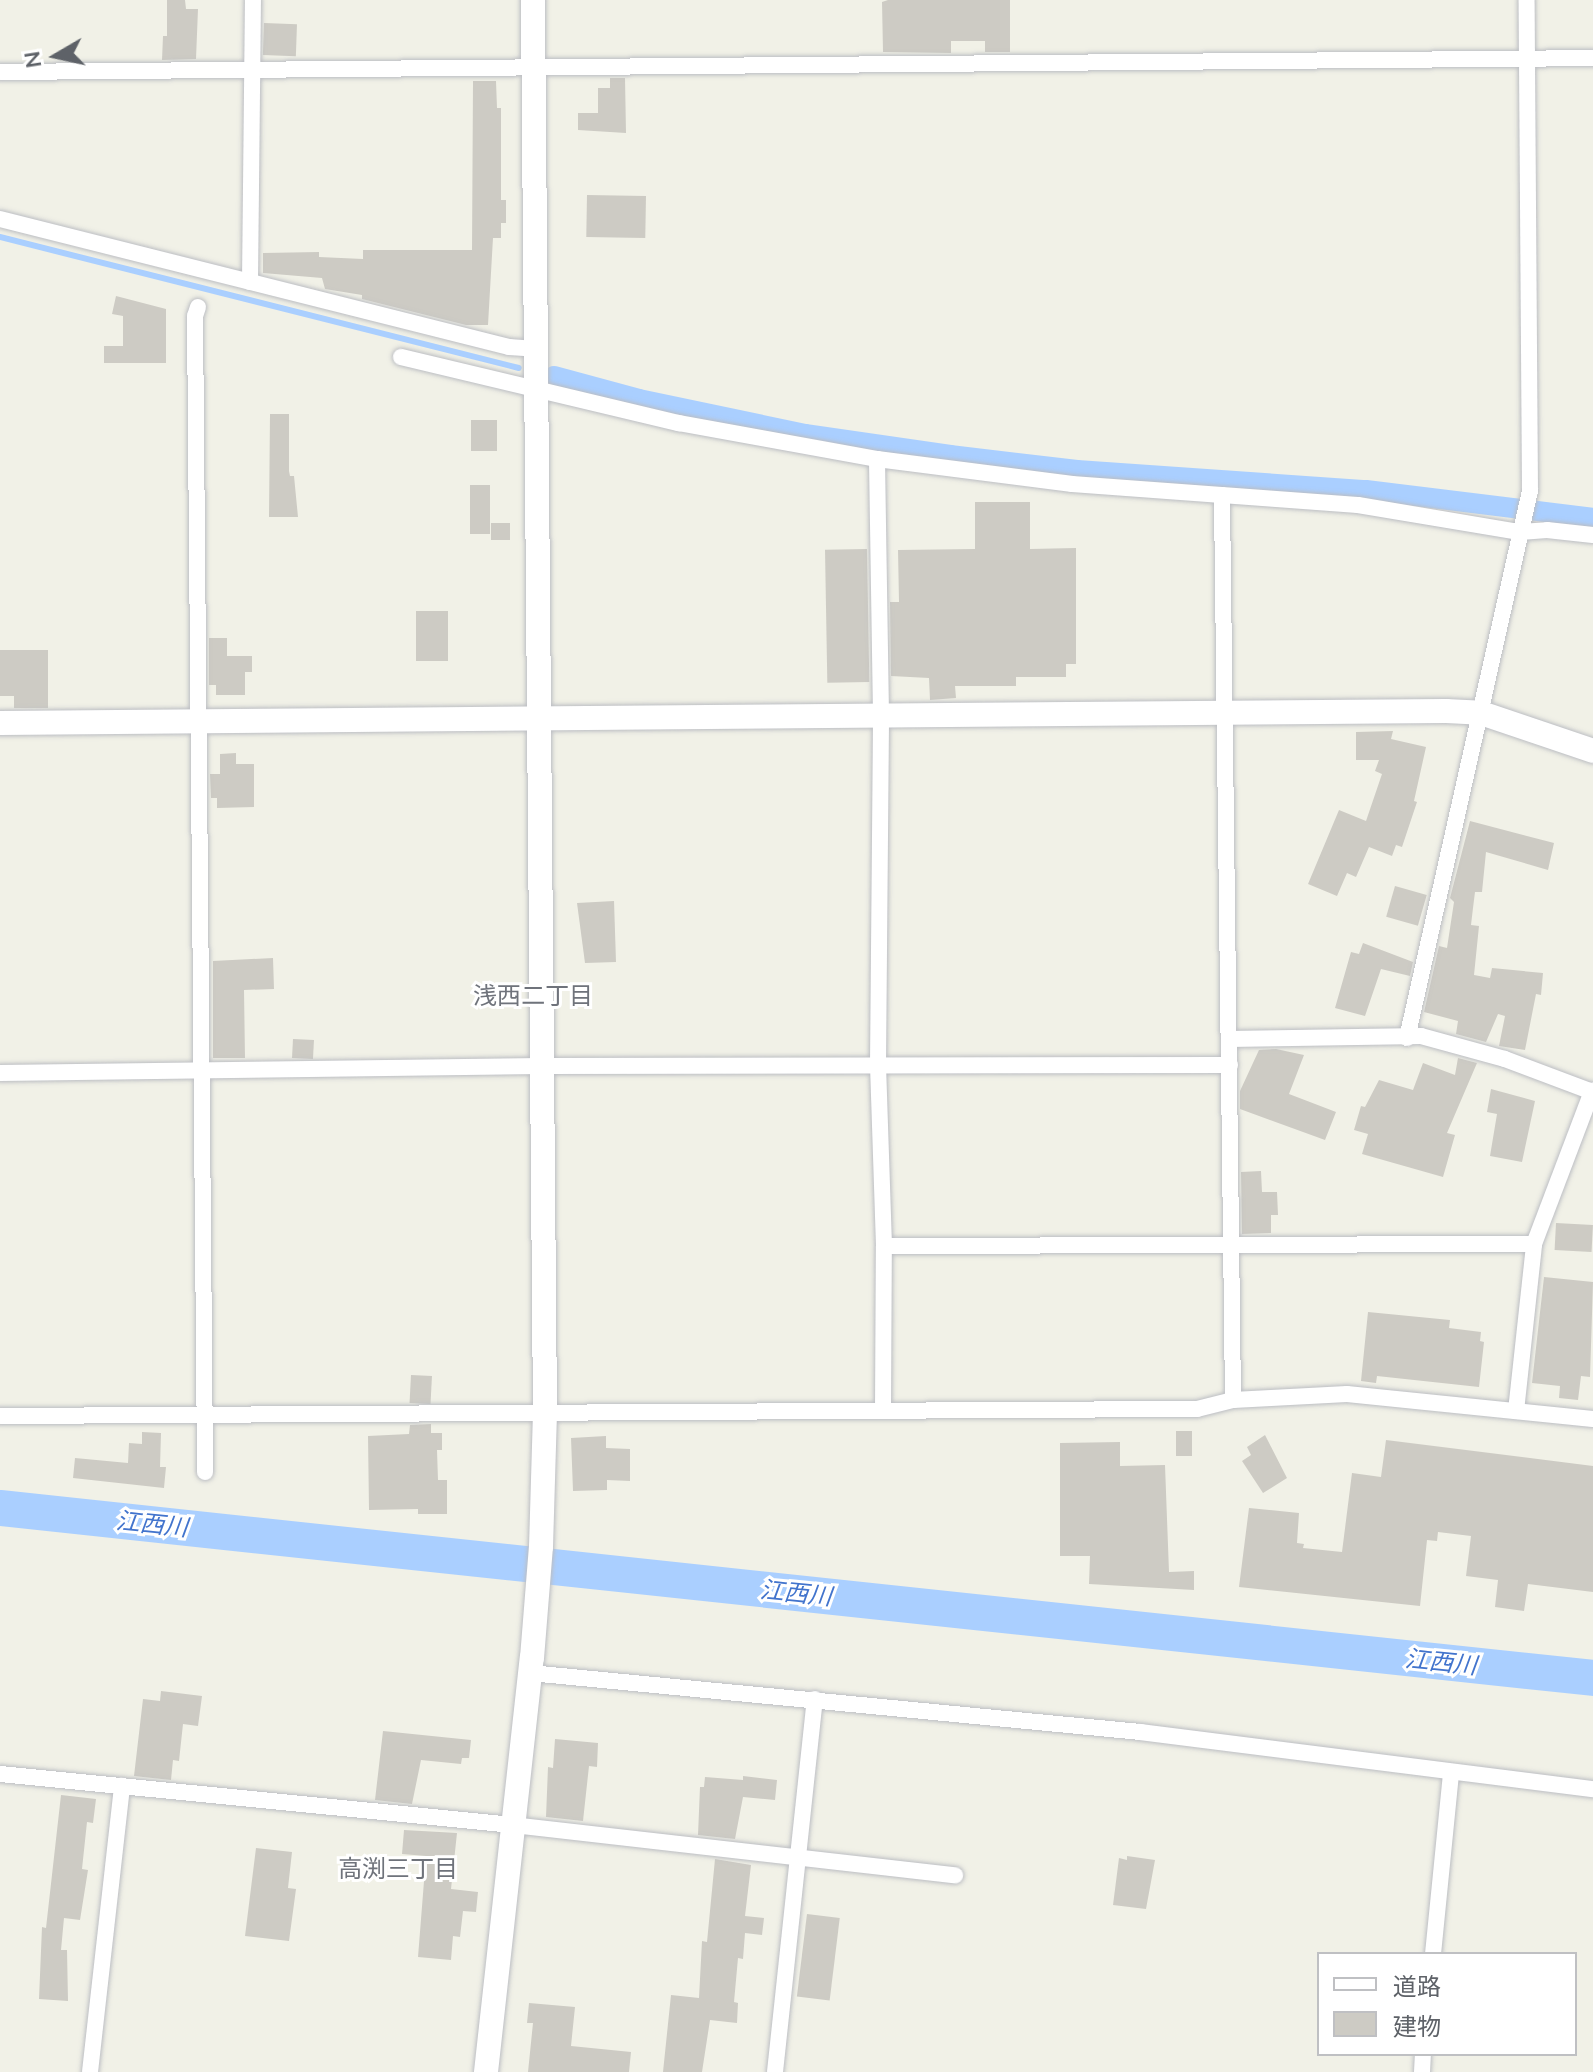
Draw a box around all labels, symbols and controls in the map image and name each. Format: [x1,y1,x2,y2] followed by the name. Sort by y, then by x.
[16,16,96,96] north arrow
[17,49,47,70] text: N
[473,982,593,1010] district label: 浅西二丁目
[115,1506,189,1542] water label: 江西川
[759,1575,833,1611] water label: 江西川
[1404,1644,1478,1680] water label: 江西川
[338,1855,458,1883] district label: 高渕三丁目
[1317,1952,1577,2056] legend
[1393,1971,1441,2001] text: 道路
[1393,2011,1441,2041] text: 建物

